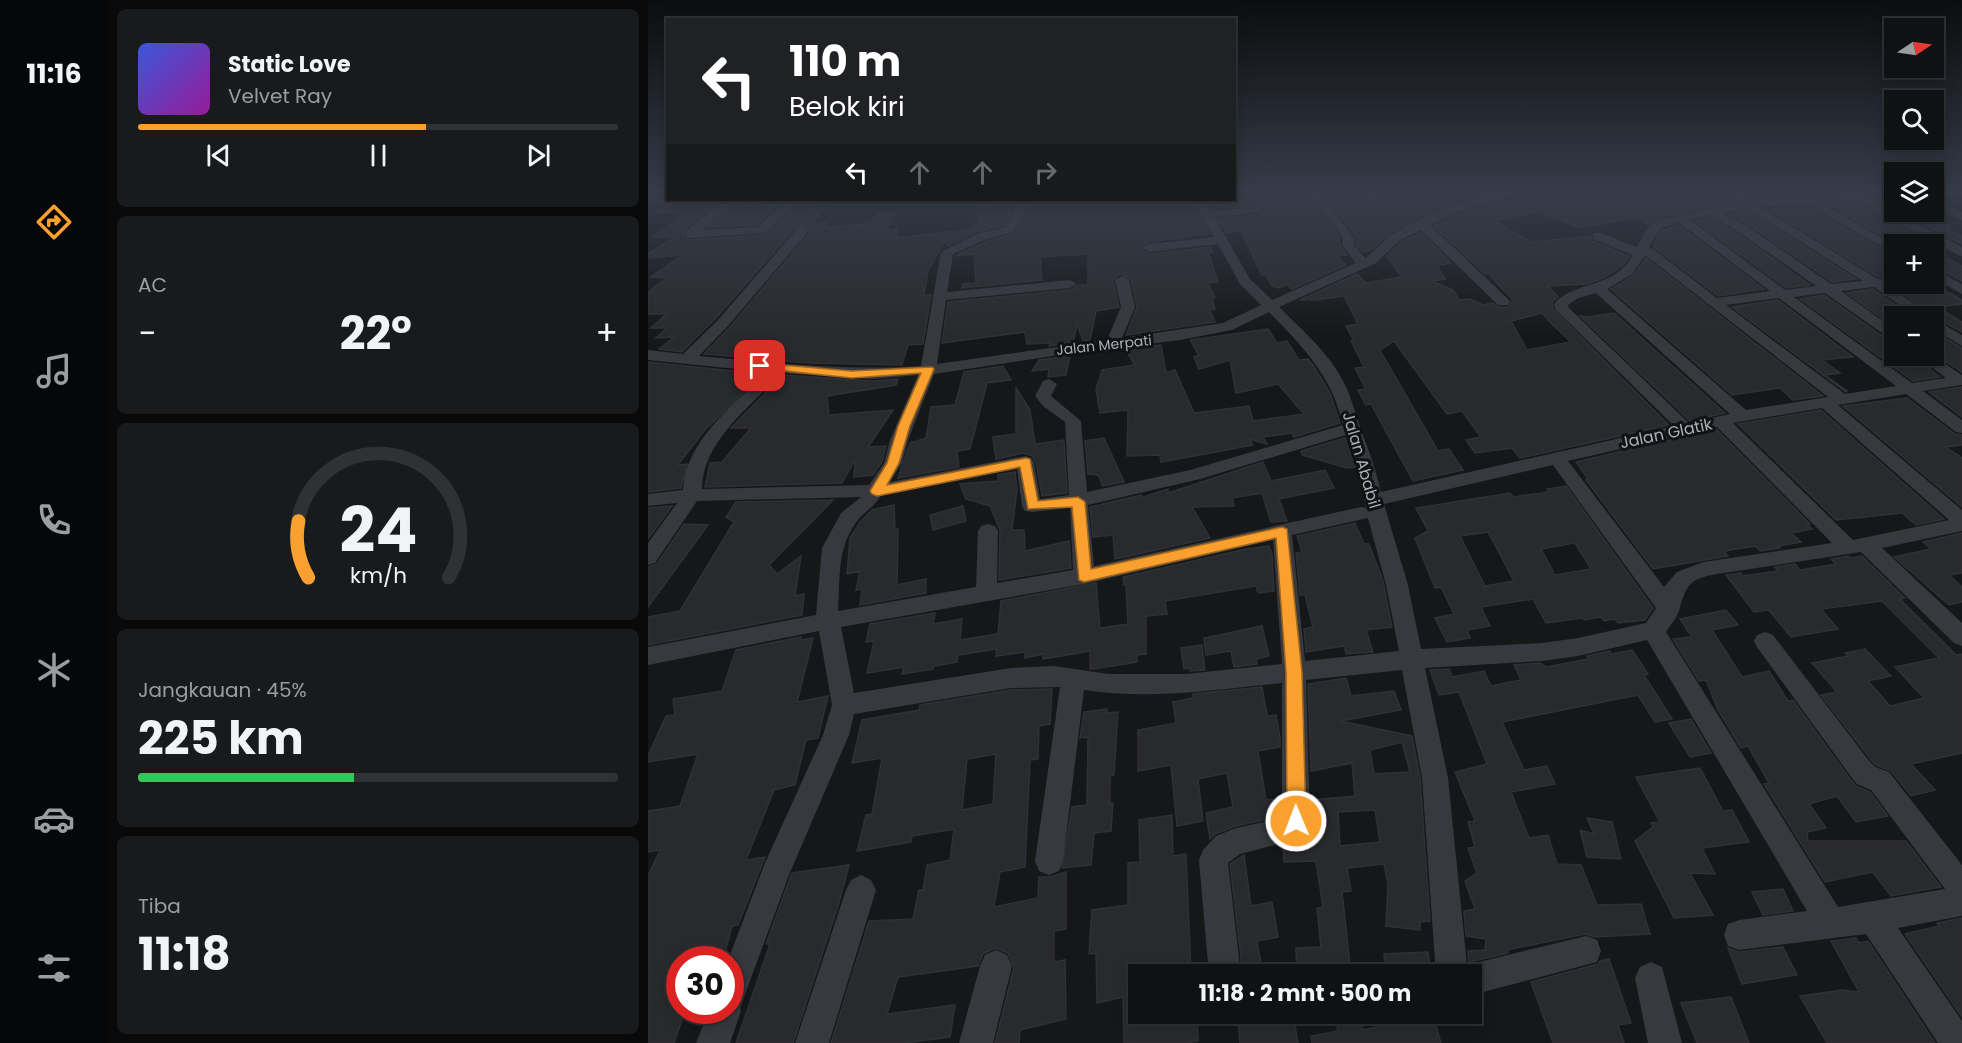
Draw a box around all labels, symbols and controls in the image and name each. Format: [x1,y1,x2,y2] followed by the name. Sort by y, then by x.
[1884,18,1944,78] north arrow
[1884,18,1944,366] map controls
[789,32,901,91] text: 110 m
[690,42,768,120] icon: left
[228,49,351,80] text: Static Love
[26,55,82,92] text: 11:16
[228,82,332,110] text: Velvet Ray
[789,88,905,125] text: Belok kiri
[1884,90,1944,150] button: search
[202,139,235,172] icon: previous
[362,139,395,172] icon: pause
[522,139,555,172] icon: next
[840,156,873,189] icon: left
[903,156,936,189] icon: ahead
[966,156,999,189] icon: ahead
[1029,156,1062,189] icon: right
[1884,162,1944,222] button: layers
[33,201,75,243] icon: directions
[1884,234,1944,294] button: +
[138,271,167,299] text: AC
[340,302,412,365] text: 22°
[1884,306,1944,366] button: −
[138,310,156,357] text: −
[595,310,618,357] text: +
[1055,330,1153,360] street label: Jalan Merpati
[734,340,785,391] pin
[743,349,776,382] icon: arrive
[33,350,75,392] icon: music
[1337,409,1386,511] street label: Jalan Ababil
[1618,412,1715,454] street label: Jalan Glatik
[339,487,417,575] text: 24
[33,499,75,541] icon: phone
[349,561,407,592] text: km/h
[33,649,75,691] icon: climate
[138,676,307,704] text: Jangkauan · 45%
[138,707,304,770] text: 225 km
[1264,789,1328,853] position arrow
[33,798,75,840] icon: car
[138,892,181,920] text: Tiba
[138,923,231,986] text: 11:18
[666,946,744,1024] speed limit sign: 30
[33,947,75,989] icon: filters
[1199,978,1411,1009] text: 11:18 · 2 mnt · 500 m

